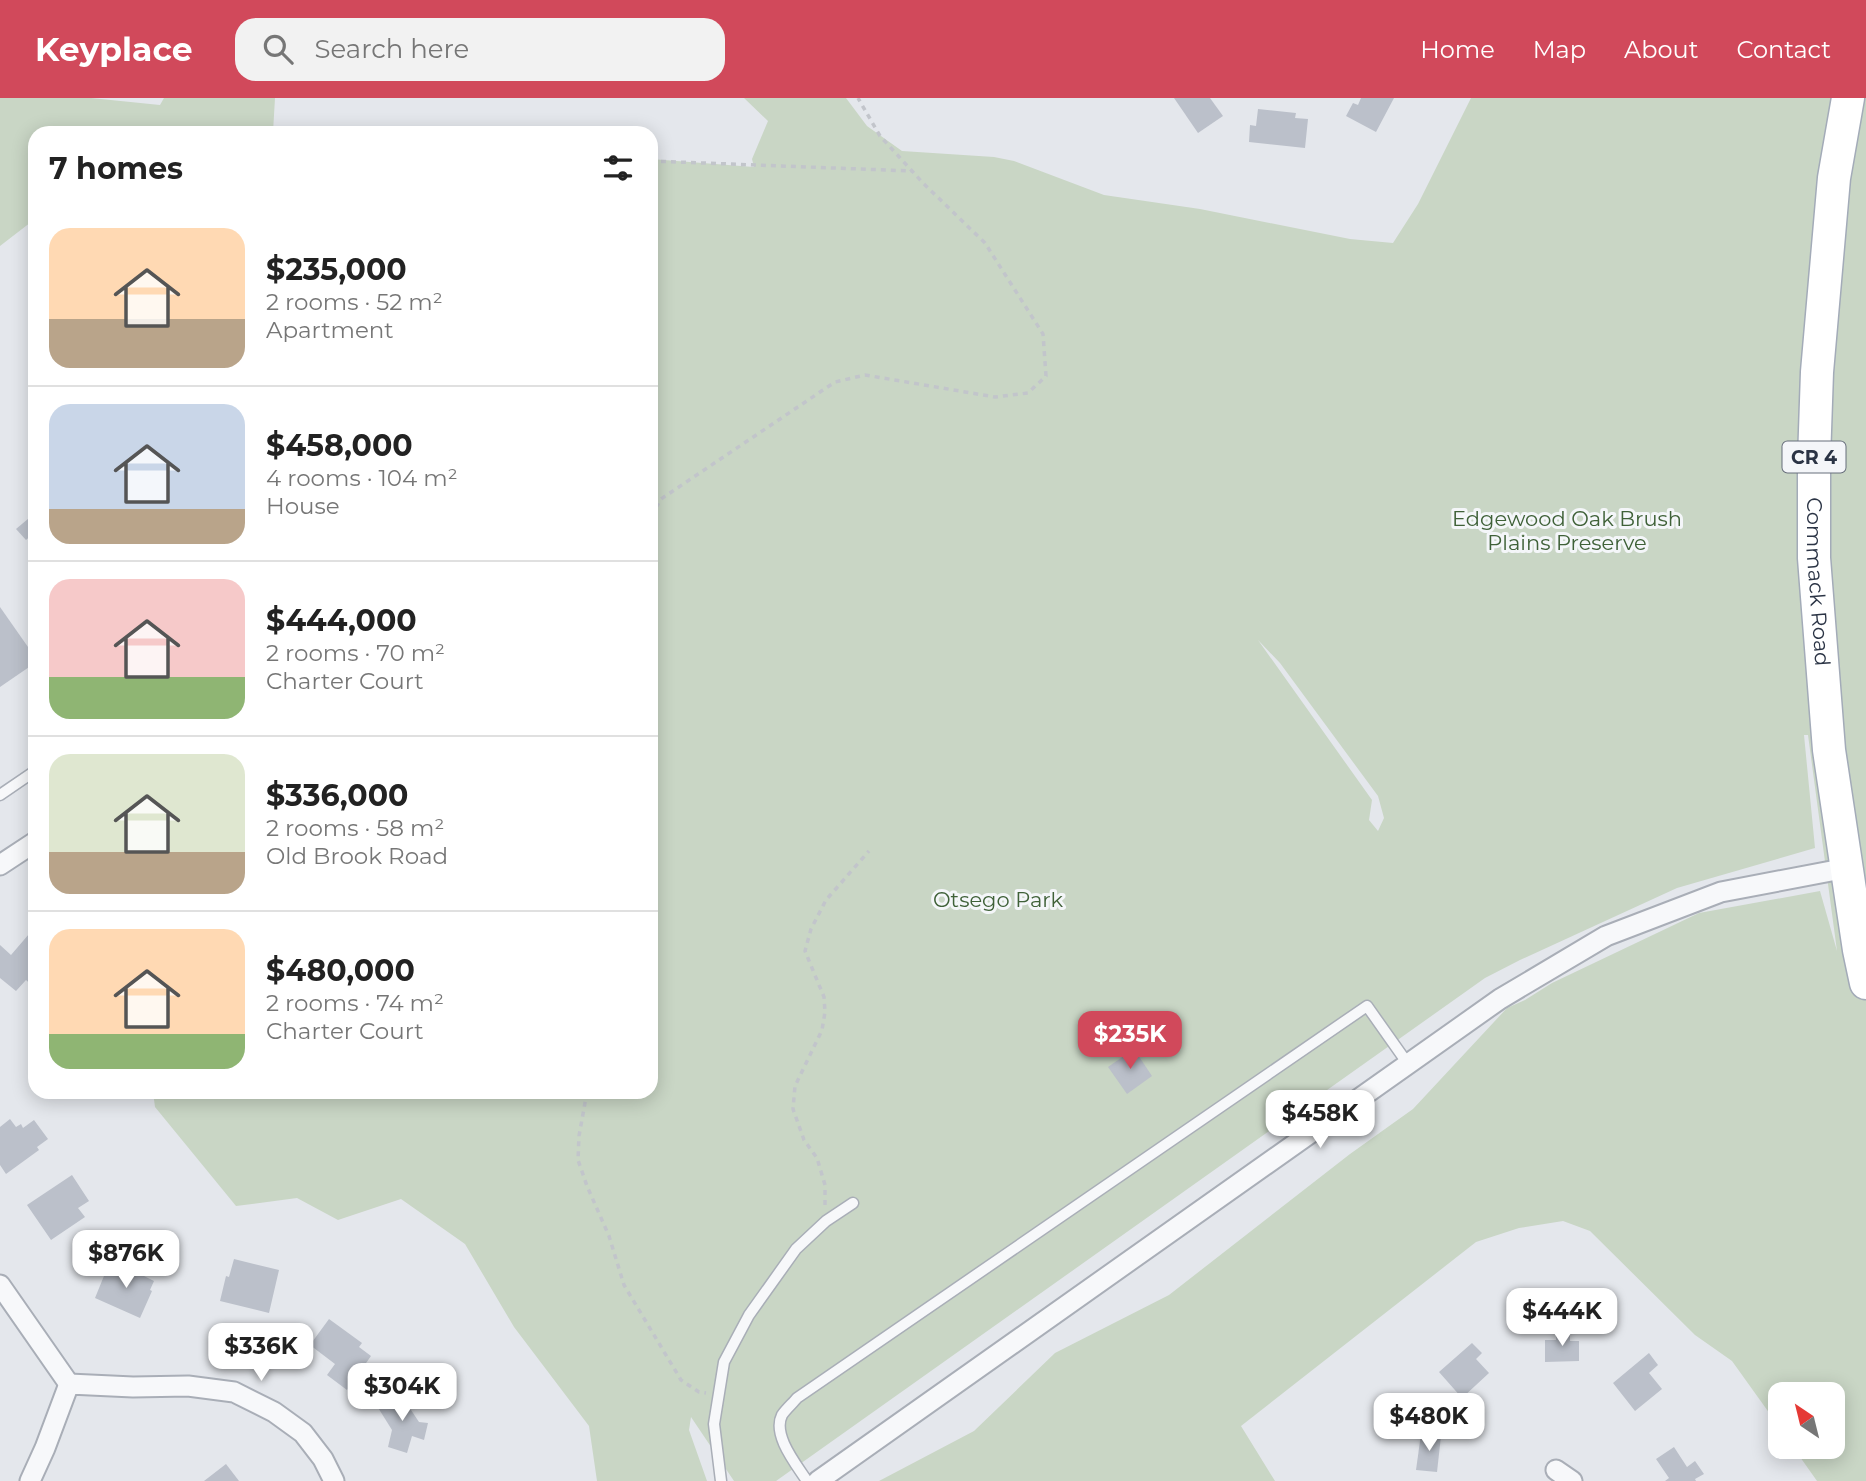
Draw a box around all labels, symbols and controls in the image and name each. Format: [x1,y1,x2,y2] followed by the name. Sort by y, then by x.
[235,18,725,81] search box
[35,29,193,69] text: Keyplace
[259,30,297,68] icon: search
[315,33,469,65] text: Search here
[1420,35,1495,64] text: Home
[1533,35,1586,64] text: Map
[1624,35,1698,64] text: About
[1736,35,1831,64] text: Contact
[599,149,637,187] icon: filters
[49,150,183,187] text: 7 homes
[266,251,407,288] text: $235,000
[105,256,189,340] icon: home
[266,288,443,316] text: 2 rooms · 52 m²
[266,316,394,344] text: Apartment
[266,427,413,464] text: $458,000
[105,432,189,516] icon: home
[1783,442,1846,472] road number: CR 4
[266,464,458,492] text: 4 rooms · 104 m²
[266,492,340,520] text: House
[1801,497,1835,667] street label: Commack Road
[1452,506,1682,555] park label: Edgewood Oak Brush Plains Preserve
[266,602,417,639] text: $444,000
[105,607,189,691] icon: home
[266,639,445,667] text: 2 rooms · 70 m²
[266,667,424,695] text: Charter Court
[266,777,408,814] text: $336,000
[105,782,189,866] icon: home
[266,814,444,842] text: 2 rooms · 58 m²
[266,842,448,870] text: Old Brook Road
[933,887,1064,912] park label: Otsego Park
[266,952,415,989] text: $480,000
[105,957,189,1041] icon: home
[266,989,444,1017] text: 2 rooms · 74 m²
[1081,1012,1179,1071] pin: $235K
[266,1017,424,1045] text: Charter Court
[1094,1020,1166,1048] text: $235K
[1271,1090,1369,1150] pin: $458K
[1282,1099,1358,1127] text: $458K
[77,1230,175,1290] pin: $876K
[88,1239,164,1267] text: $876K
[1513,1288,1611,1348] pin: $444K
[1522,1297,1602,1325] text: $444K
[212,1324,310,1383] pin: $336K
[224,1332,298,1360] text: $336K
[353,1364,451,1423] pin: $304K
[364,1372,440,1400] text: $304K
[1768,1382,1844,1460] north arrow
[1768,1382,1845,1459] map controls
[1380,1394,1478,1453] pin: $480K
[1390,1402,1468,1430] text: $480K

